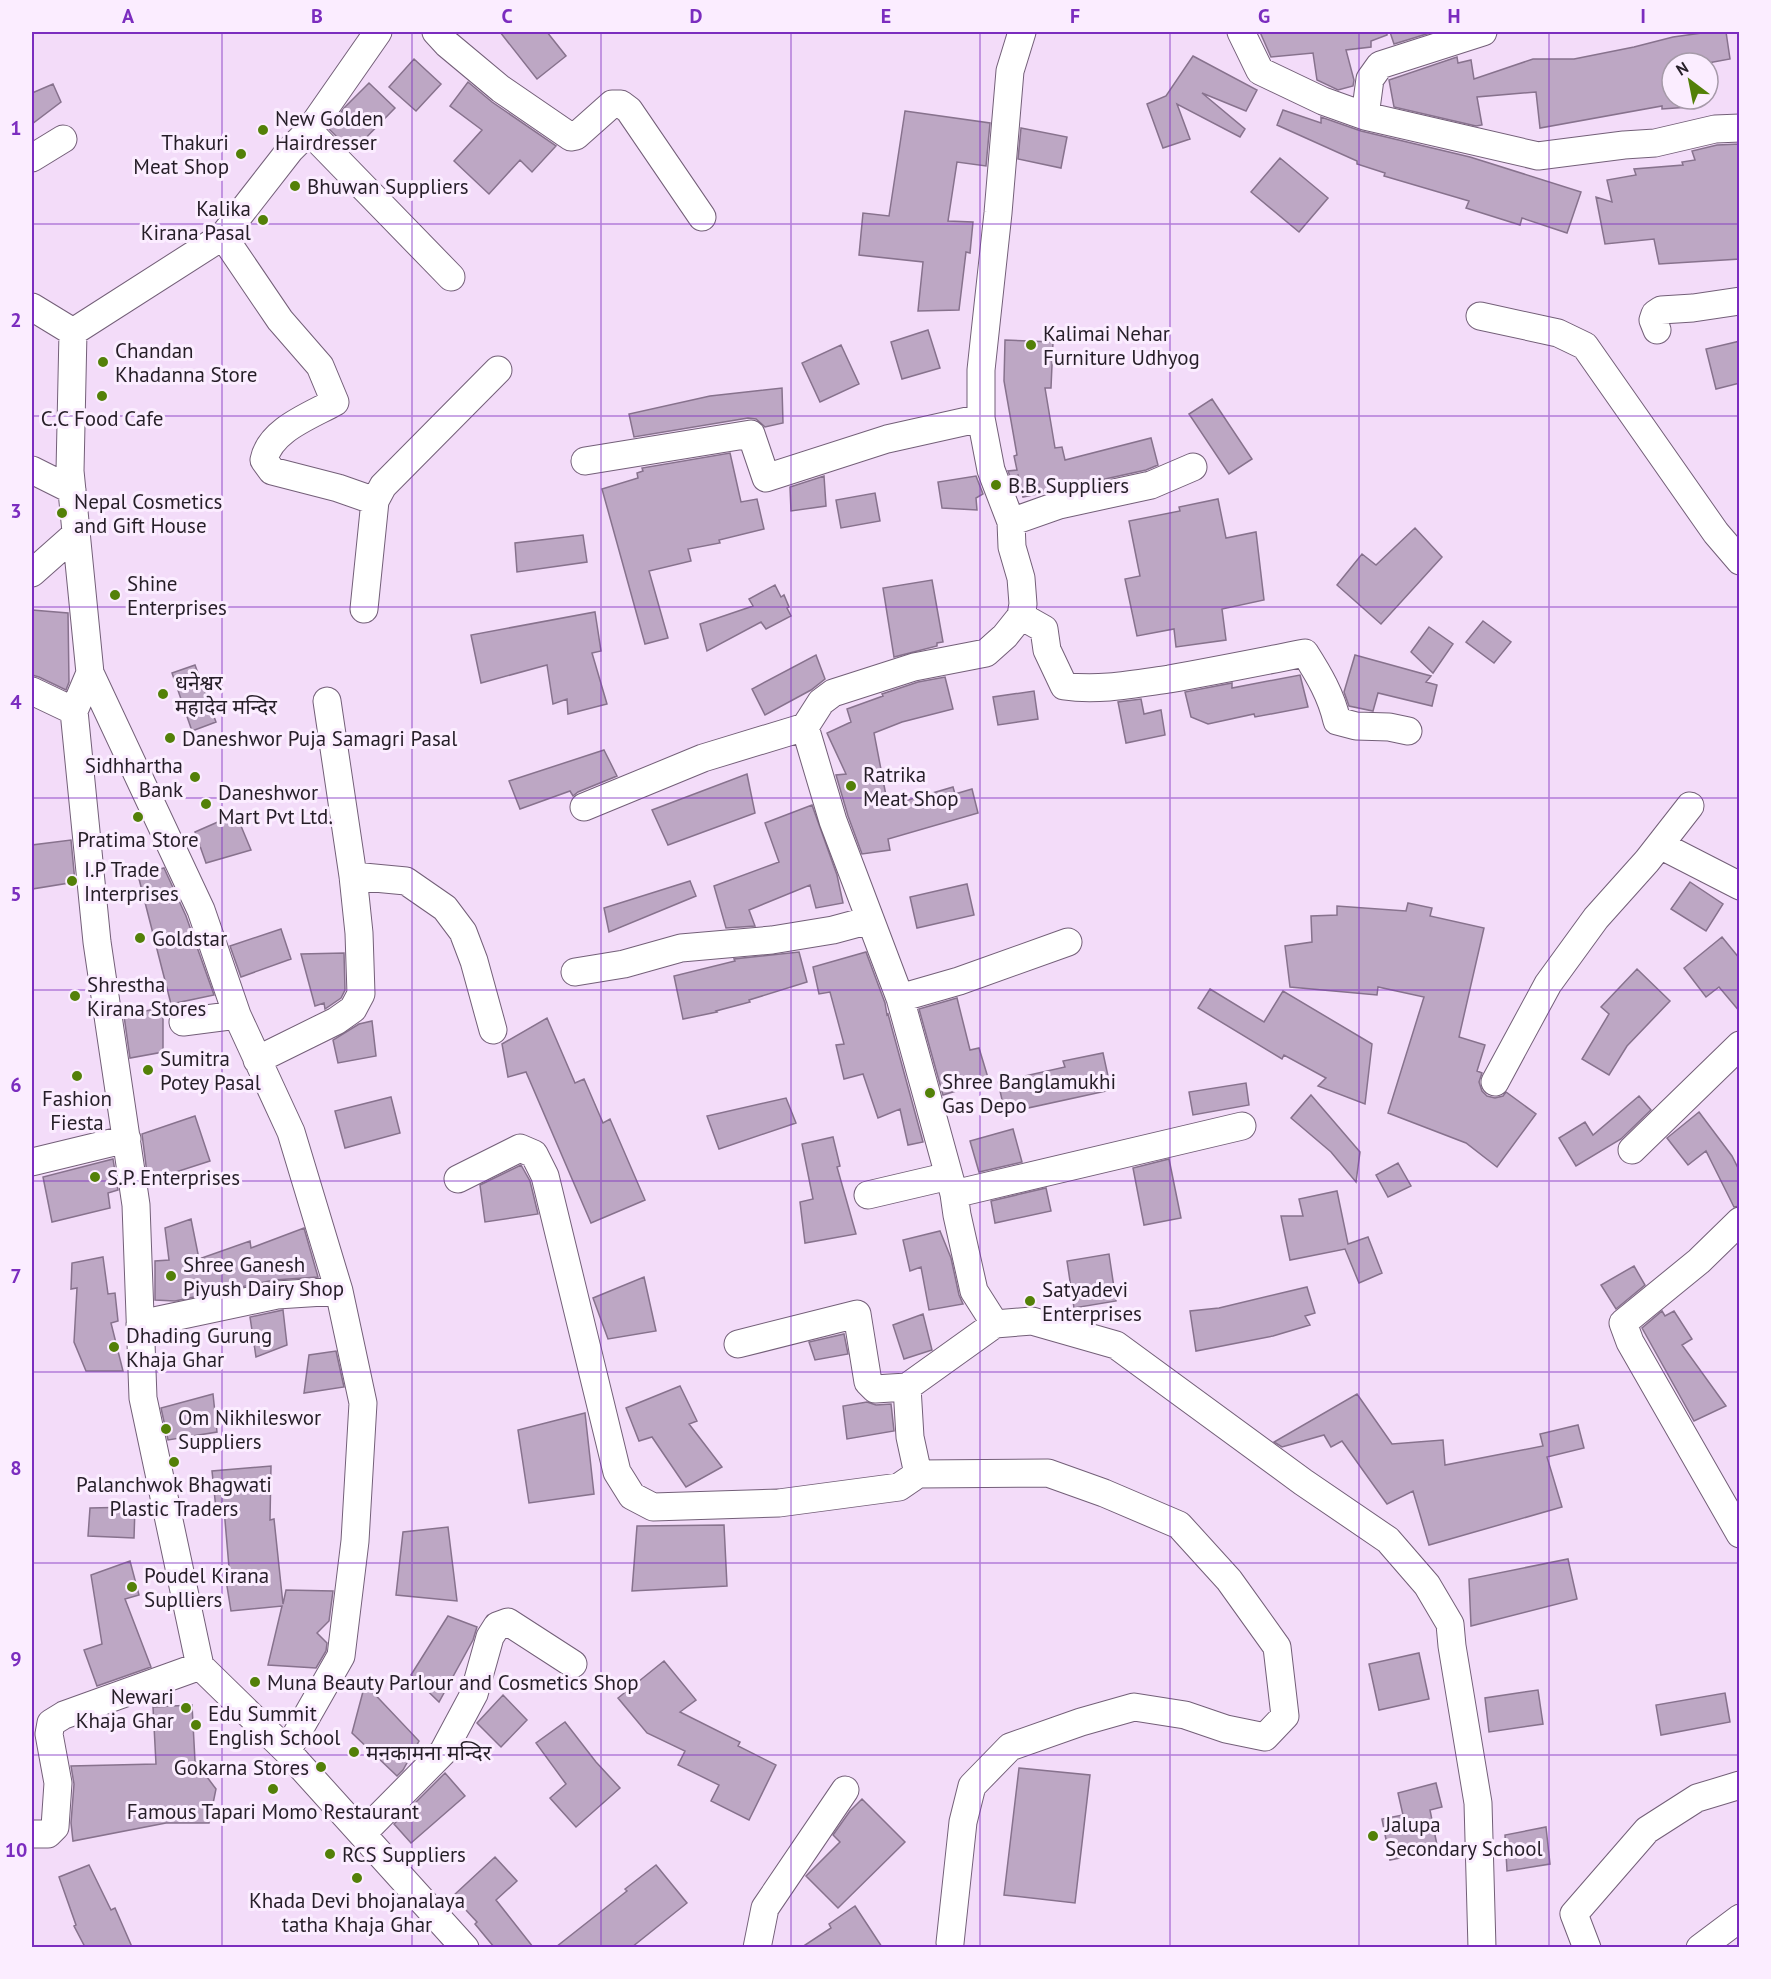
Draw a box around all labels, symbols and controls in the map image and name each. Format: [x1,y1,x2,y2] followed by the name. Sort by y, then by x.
[122,3,135,29] text: A
[311,3,323,29] text: B
[501,3,513,29] text: C
[690,3,703,29] text: D
[881,3,891,29] text: E
[1070,3,1080,29] text: F
[1258,3,1270,29] text: G
[1447,3,1461,29] text: H
[1640,3,1646,29] text: I
[1660,51,1720,111] north arrow
[1672,57,1692,80] text: N
[275,105,384,156] place label: New Golden Hairdresser
[10,115,22,141] text: 1
[256,123,270,137] marker: New Golden Hairdresser
[133,129,229,180] place label: Thakuri Meat Shop
[234,147,248,161] marker: Thakuri Meat Shop
[307,173,469,200] place label: Bhuwan Suppliers
[288,179,302,193] marker: Bhuwan Suppliers
[141,195,251,246] place label: Kalika Kirana Pasal
[256,213,270,227] marker: Kalika Kirana Pasal
[10,307,22,333] text: 2
[1043,320,1200,371] place label: Kalimai Nehar Furniture Udhyog
[115,337,258,388] place label: Chandan Khadanna Store
[1024,338,1038,352] marker: Kalimai Nehar Furniture Udhyog
[96,355,110,369] marker: Chandan Khadanna Store
[95,389,109,403] marker: C.C Food Cafe
[41,405,163,432] place label: C.C Food Cafe
[1008,472,1129,499] place label: B.B. Suppliers
[989,478,1003,492] marker: B.B. Suppliers
[74,488,222,539] place label: Nepal Cosmetics and Gift House
[10,498,22,524] text: 3
[55,506,69,520] marker: Nepal Cosmetics and Gift House
[127,570,227,621] place label: Shine Enterprises
[108,588,122,602] marker: Shine Enterprises
[175,669,277,720] place label: धनेश्वर महादेव मन्दिर
[156,687,170,701] marker: धनेश्वर महादेव मन्दिर
[10,689,22,715] text: 4
[182,725,457,752] place label: Daneshwor Puja Samagri Pasal
[163,731,177,745] marker: Daneshwor Puja Samagri Pasal
[85,752,183,803] place label: Sidhhartha Bank
[863,761,959,812] place label: Ratrika Meat Shop
[188,770,202,784] marker: Sidhhartha Bank
[218,779,333,830] place label: Daneshwor Mart Pvt Ltd.
[844,779,858,793] marker: Ratrika Meat Shop
[199,797,213,811] marker: Daneshwor Mart Pvt Ltd.
[131,810,145,824] marker: Pratima Store
[77,826,199,853] place label: Pratima Store
[84,856,179,907] place label: I.P Trade Interprises
[65,874,79,888] marker: I.P Trade Interprises
[10,881,22,907] text: 5
[152,925,227,952] place label: Goldstar
[133,931,147,945] marker: Goldstar
[87,971,206,1022] place label: Shrestha Kirana Stores
[68,989,82,1003] marker: Shrestha Kirana Stores
[160,1045,261,1096] place label: Sumitra Potey Pasal
[141,1063,155,1077] marker: Sumitra Potey Pasal
[942,1068,1116,1119] place label: Shree Banglamukhi Gas Depo
[70,1069,84,1083] marker: Fashion Fiesta
[10,1072,22,1098] text: 6
[42,1085,112,1136] place label: Fashion Fiesta
[923,1086,937,1100] marker: Shree Banglamukhi Gas Depo
[107,1164,240,1191] place label: S.P. Enterprises
[88,1170,102,1184] marker: S.P. Enterprises
[183,1251,344,1302] place label: Shree Ganesh Piyush Dairy Shop
[10,1263,22,1289] text: 7
[164,1269,178,1283] marker: Shree Ganesh Piyush Dairy Shop
[1042,1276,1142,1327] place label: Satyadevi Enterprises
[1023,1294,1037,1308] marker: Satyadevi Enterprises
[126,1322,272,1373] place label: Dhading Gurung Khaja Ghar
[107,1340,121,1354] marker: Dhading Gurung Khaja Ghar
[178,1404,321,1455] place label: Om Nikhileswor Suppliers
[159,1422,173,1436] marker: Om Nikhileswor Suppliers
[10,1455,22,1481] text: 8
[167,1455,181,1469] marker: Palanchwok Bhagwati Plastic Traders
[76,1471,272,1522] place label: Palanchwok Bhagwati Plastic Traders
[144,1562,269,1613] place label: Poudel Kirana Suplliers
[125,1580,139,1594] marker: Poudel Kirana Suplliers
[10,1646,22,1672] text: 9
[267,1669,639,1696] place label: Muna Beauty Parlour and Cosmetics Shop
[248,1675,262,1689] marker: Muna Beauty Parlour and Cosmetics Shop
[76,1683,174,1734] place label: Newari Khaja Ghar
[208,1700,340,1751] place label: Edu Summit English School
[179,1701,193,1715] marker: Newari Khaja Ghar
[189,1718,203,1732] marker: Edu Summit English School
[366,1739,492,1766] place label: मनकामना मन्दिर
[347,1745,361,1759] marker: मनकामना मन्दिर
[174,1754,309,1781] place label: Gokarna Stores
[314,1760,328,1774] marker: Gokarna Stores
[266,1782,280,1796] marker: Famous Tapari Momo Restaurant
[127,1798,419,1825] place label: Famous Tapari Momo Restaurant
[1384,1811,1543,1862] place label: Jalupa Secondary School
[1366,1829,1380,1843] marker: Jalupa Secondary School
[5,1837,27,1863] text: 10
[342,1841,466,1868] place label: RCS Suppliers
[323,1847,337,1861] marker: RCS Suppliers
[350,1871,364,1885] marker: Khada Devi bhojanalaya tatha Khaja Ghar
[249,1887,465,1938] place label: Khada Devi bhojanalaya tatha Khaja Ghar

